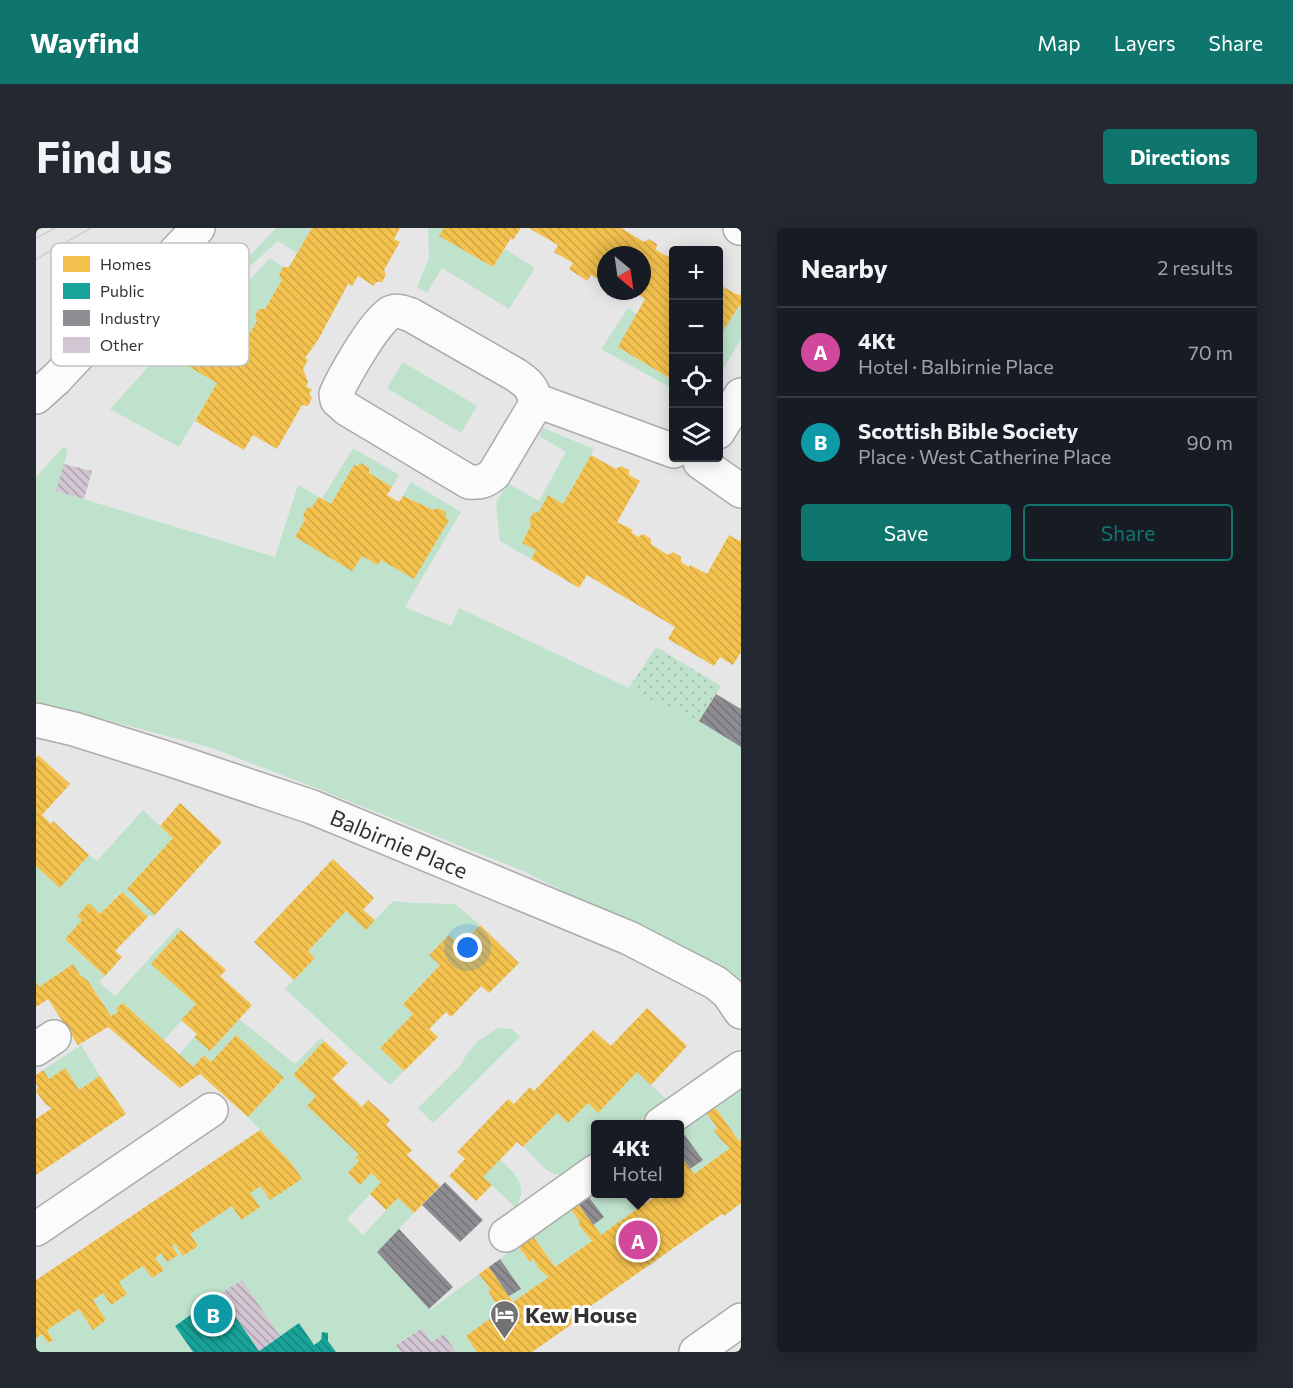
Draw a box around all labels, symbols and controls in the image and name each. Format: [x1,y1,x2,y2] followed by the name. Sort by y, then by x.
[30,25,139,59] text: Wayfind
[1037,30,1081,55] text: Map
[1114,30,1176,55] text: Layers
[1209,30,1263,55] text: Share
[1103,129,1257,184] button: Directions
[36,130,172,182] text: Find us
[51,243,249,366] legend
[597,246,651,300] north arrow
[669,246,723,462] map controls
[669,246,723,300] button: +
[801,252,888,283] text: Nearby
[100,254,151,273] text: Homes
[1157,255,1233,279] text: 2 results
[100,281,145,300] text: Public
[669,300,723,354] button: −
[100,308,160,327] text: Industry
[858,327,895,354] text: 4Kt
[100,335,144,354] text: Other
[813,340,828,364] text: A
[1188,340,1233,364] text: 70 m
[669,354,723,408] button: locate
[858,354,1054,378] text: Hotel · Balbirnie Place
[669,408,723,462] button: layers
[858,417,1078,444] text: Scottish Bible Society
[814,430,827,454] text: B
[1187,430,1233,454] text: 90 m
[858,444,1111,468] text: Place · West Catherine Place
[801,504,1011,561] button: Save
[1023,504,1233,561] button: Share
[327,803,472,883] street label: Balbirnie Place
[453,933,482,962] your location
[591,1120,684,1198] popup
[612,1134,649,1161] text: 4Kt
[612,1161,663,1185] text: Hotel
[618,1218,658,1262] pin: A
[194,1292,232,1336] pin: B
[488,1298,520,1340] hotel icon: Kew House
[525,1301,637,1328] place label: Kew House

